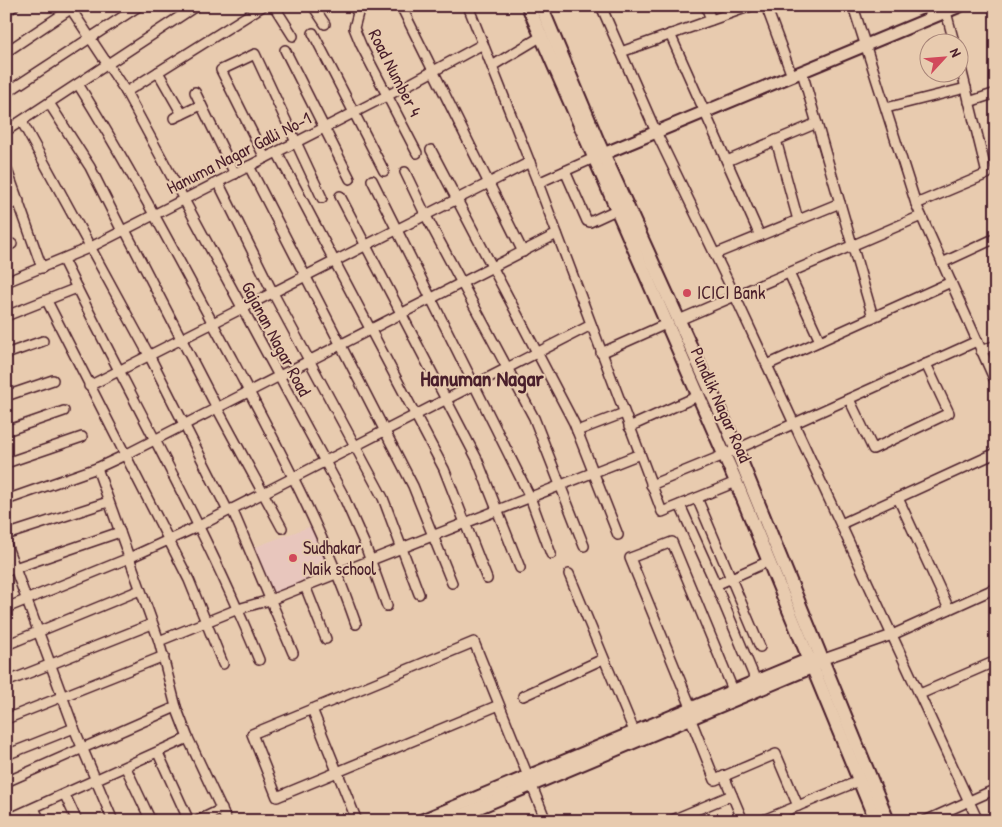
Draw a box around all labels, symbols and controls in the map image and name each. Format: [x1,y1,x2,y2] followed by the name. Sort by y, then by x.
[363,25,428,121] street label: Road Number 4
[920,32,970,82] north arrow
[946,45,967,60] text: N
[162,105,315,200] street label: Hanuma Nagar Galli No-1
[236,277,317,401] street label: Gajanan Nagar Road
[697,280,766,305] place label: ICICI Bank
[681,287,693,299] marker: ICICI Bank
[685,343,758,466] street label: Pundlik Nagar Road
[420,363,544,394] district label: Hanuman Nagar
[303,535,376,581] place label: Sudhakar Naik school
[287,552,299,564] marker: Sudhakar Naik school

